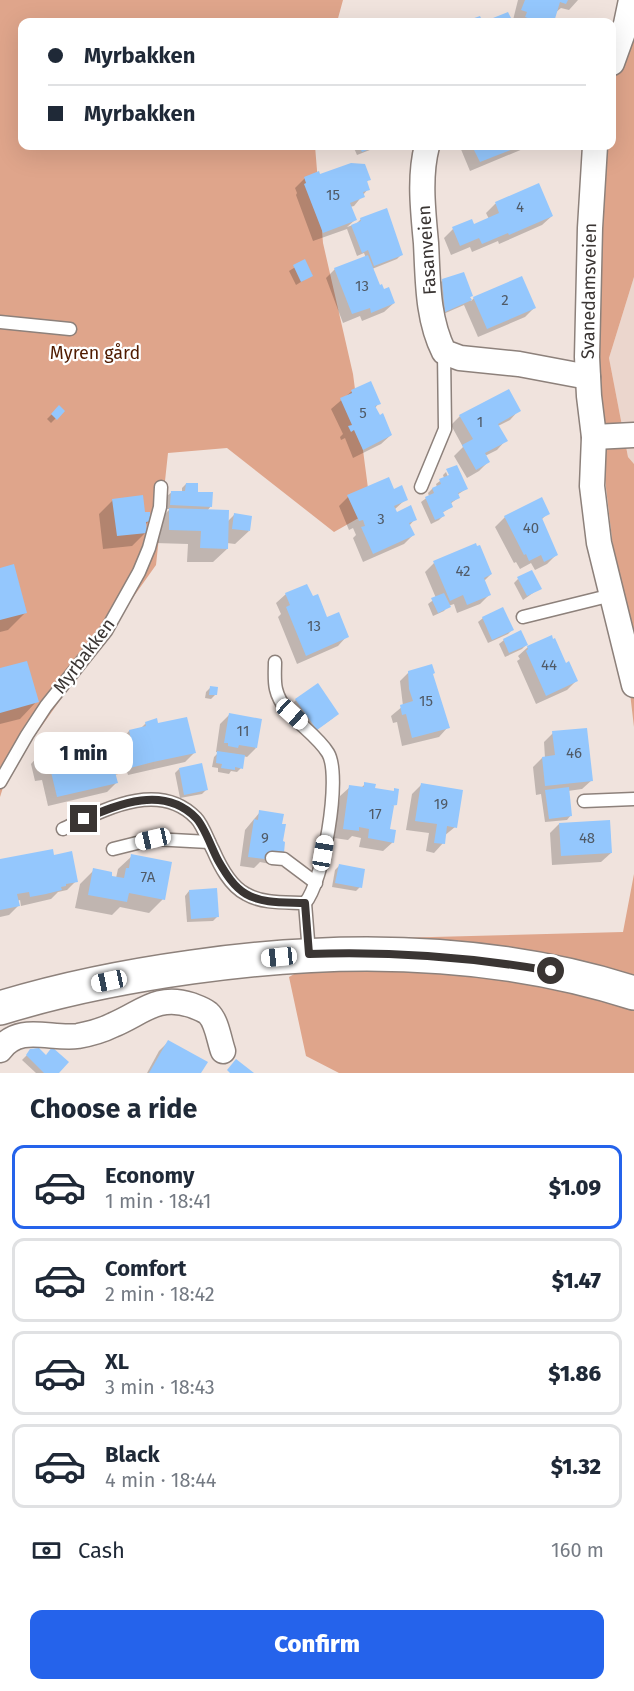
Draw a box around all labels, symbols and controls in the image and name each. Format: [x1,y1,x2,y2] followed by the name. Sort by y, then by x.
[84,42,195,69] text: Myrbakken
[84,100,195,127] text: Myrbakken
[326,186,340,204] house number: 15
[516,198,524,216] house number: 4
[413,204,441,296] street label: Fasanveien
[577,223,601,359] street label: Svanedamsveien
[355,277,369,295] house number: 13
[501,291,509,309] house number: 2
[50,342,140,364] park label: Myren gård
[359,404,367,422] house number: 5
[477,413,483,431] house number: 1
[377,510,385,528] house number: 3
[523,519,539,537] house number: 40
[455,562,471,580] house number: 42
[49,614,119,698] street label: Myrbakken
[307,617,321,635] house number: 13
[541,656,557,674] house number: 44
[419,692,433,710] house number: 15
[273,695,311,733] car
[237,722,249,740] house number: 11
[34,732,134,774] callout: 1 min
[60,741,107,765] text: 1 min
[566,744,582,762] house number: 46
[434,795,448,813] house number: 19
[70,805,97,832] route end
[368,805,382,823] house number: 17
[133,826,173,852] car
[261,829,269,847] house number: 9
[579,829,595,847] house number: 48
[311,834,335,872] car
[141,868,156,886] house number: 7A
[260,946,298,968] car
[537,957,564,984] route start
[90,968,128,994] car
[30,1093,197,1125] text: Choose a ride
[33,1160,87,1214] icon: car
[105,1162,194,1189] text: Economy
[549,1174,601,1201] text: $1.09
[105,1189,211,1213] text: 1 min · 18:41
[33,1253,87,1307] icon: car
[105,1255,186,1282] text: Comfort
[552,1267,601,1294] text: $1.47
[105,1282,215,1306] text: 2 min · 18:42
[33,1346,87,1400] icon: car
[105,1348,129,1375] text: XL
[548,1360,601,1387] text: $1.86
[105,1375,215,1399] text: 3 min · 18:43
[33,1439,87,1493] icon: car
[105,1441,160,1468] text: Black
[551,1453,601,1480] text: $1.32
[105,1468,217,1492] text: 4 min · 18:44
[30,1534,63,1567] icon: cash
[78,1537,125,1564] text: Cash
[551,1538,604,1562] text: 160 m
[30,1610,604,1679] button: Confirm

